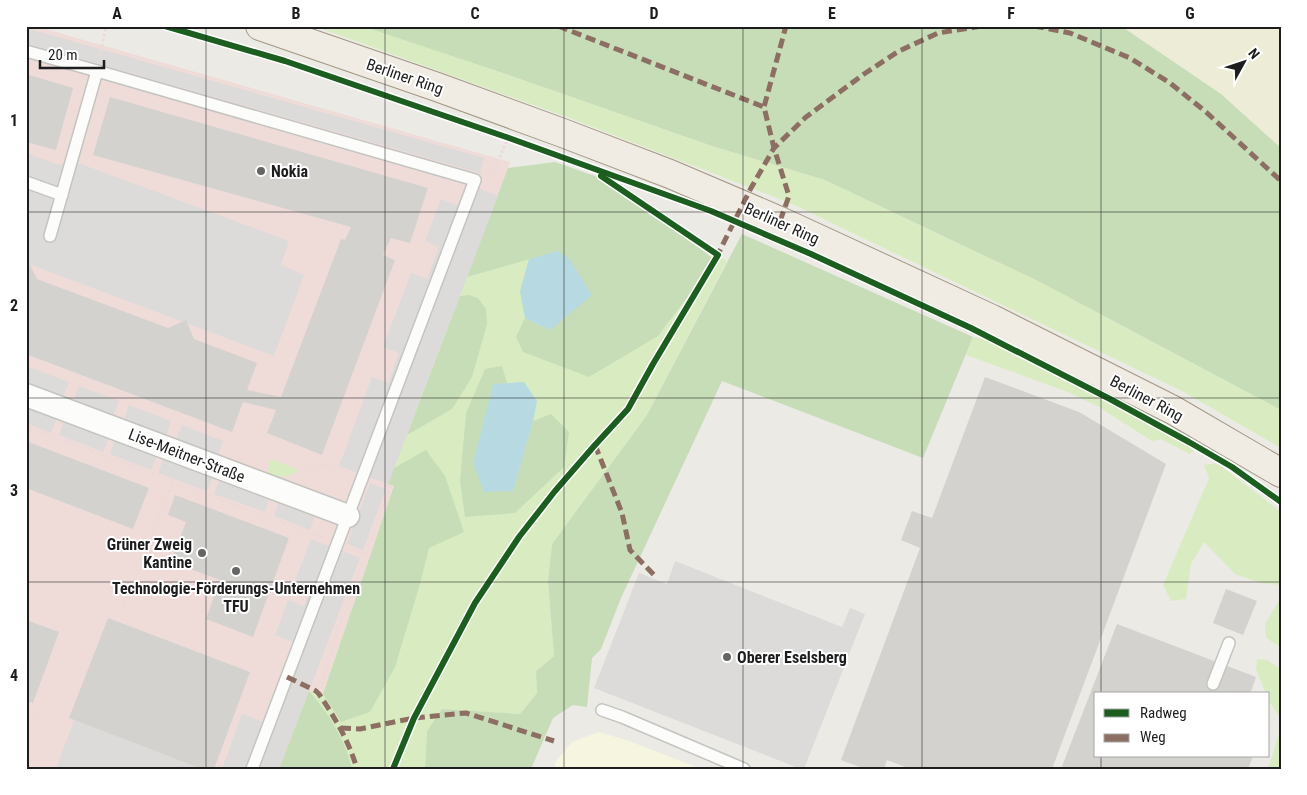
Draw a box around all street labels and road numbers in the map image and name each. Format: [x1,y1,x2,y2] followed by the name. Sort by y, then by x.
[364,54,446,98] street label: Berliner Ring
[741,198,822,248] street label: Berliner Ring
[1107,371,1187,426] street label: Berliner Ring
[126,425,248,486] street label: Lise-Meitner-Straße

